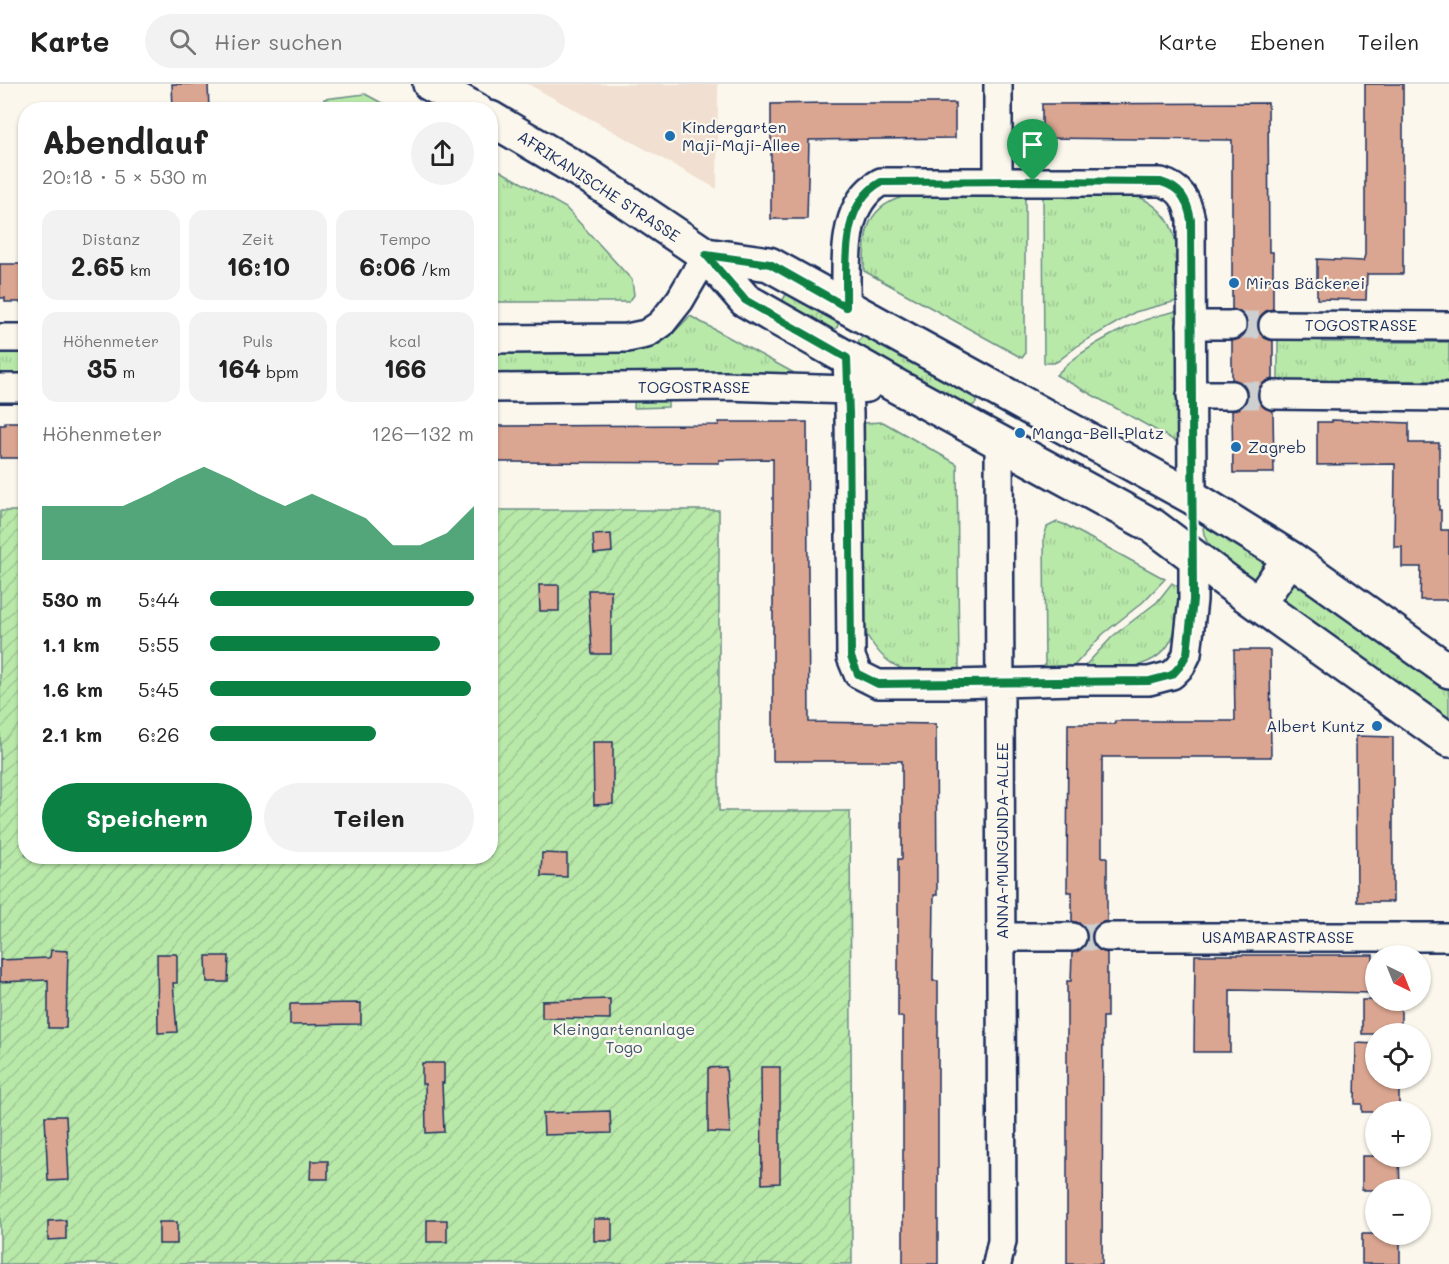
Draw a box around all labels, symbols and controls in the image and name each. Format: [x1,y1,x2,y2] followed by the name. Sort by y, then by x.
[145,14,565,68] search box
[30,23,109,59] text: Karte
[166,25,199,58] icon: search
[214,27,342,56] text: Hier suchen
[1159,28,1217,55] text: Karte
[1250,28,1325,55] text: Ebenen
[1358,28,1419,55] text: Teilen
[682,116,800,155] place label: Kindergarten Maji-Maji-Allee
[42,119,208,162] text: Abendlauf
[1007,119,1058,181] pin
[411,122,474,185] button: share
[514,125,684,246] street label: AFRIKANISCHE STRASSE
[1016,128,1049,161] icon: arrive
[663,129,677,143] marker: Kindergarten Maji-Maji-Allee
[42,163,208,189] text: 20:18 · 5 × 530 m
[82,228,140,249] text: Distanz
[242,228,274,249] text: Zeit
[380,228,430,249] text: Tempo
[71,249,125,283] text: 2.65
[226,249,290,283] text: 16:10
[359,249,416,283] text: 6:06
[125,259,151,280] text: km
[416,259,451,280] text: /km
[1246,272,1365,293] place label: Miras Bäckerei
[1227,276,1241,290] marker: Miras Bäckerei
[1305,314,1417,335] street label: TOGOSTRASSE
[63,330,159,351] text: Höhenmeter
[243,330,273,351] text: Puls
[389,330,421,351] text: kcal
[87,351,117,385] text: 35
[217,351,261,385] text: 164
[384,351,426,385] text: 166
[117,361,135,382] text: m
[261,361,299,382] text: bpm
[638,376,750,397] street label: TOGOSTRASSE
[42,420,162,446] text: Höhenmeter
[371,420,474,446] text: 126–132 m
[1032,422,1164,443] place label: Manga-Bell-Platz
[1013,426,1027,440] marker: Manga-Bell-Platz
[1248,436,1306,457] place label: Zagreb
[1229,440,1243,454] marker: Zagreb
[42,586,102,612] text: 530 m
[138,586,179,612] text: 5:44
[42,631,100,657] text: 1.1 km
[138,631,179,657] text: 5:55
[42,676,103,702] text: 1.6 km
[138,676,179,702] text: 5:45
[1266,715,1365,736] place label: Albert Kuntz
[1370,719,1384,733] marker: Albert Kuntz
[42,721,102,747] text: 2.1 km
[138,721,180,747] text: 6:26
[991,742,1012,940] street label: ANNA-MUNGUNDA-ALLEE
[42,783,252,852] button: Speichern
[264,783,474,852] button: Teilen
[1202,926,1354,947] street label: USAMBARASTRASSE
[1365,945,1431,1011] north arrow
[1365,945,1431,1245] map controls
[553,1018,695,1057] park label: Kleingartenanlage Togo
[1365,1023,1431,1089] button: locate
[1365,1101,1431,1167] button: +
[1365,1179,1431,1245] button: −

